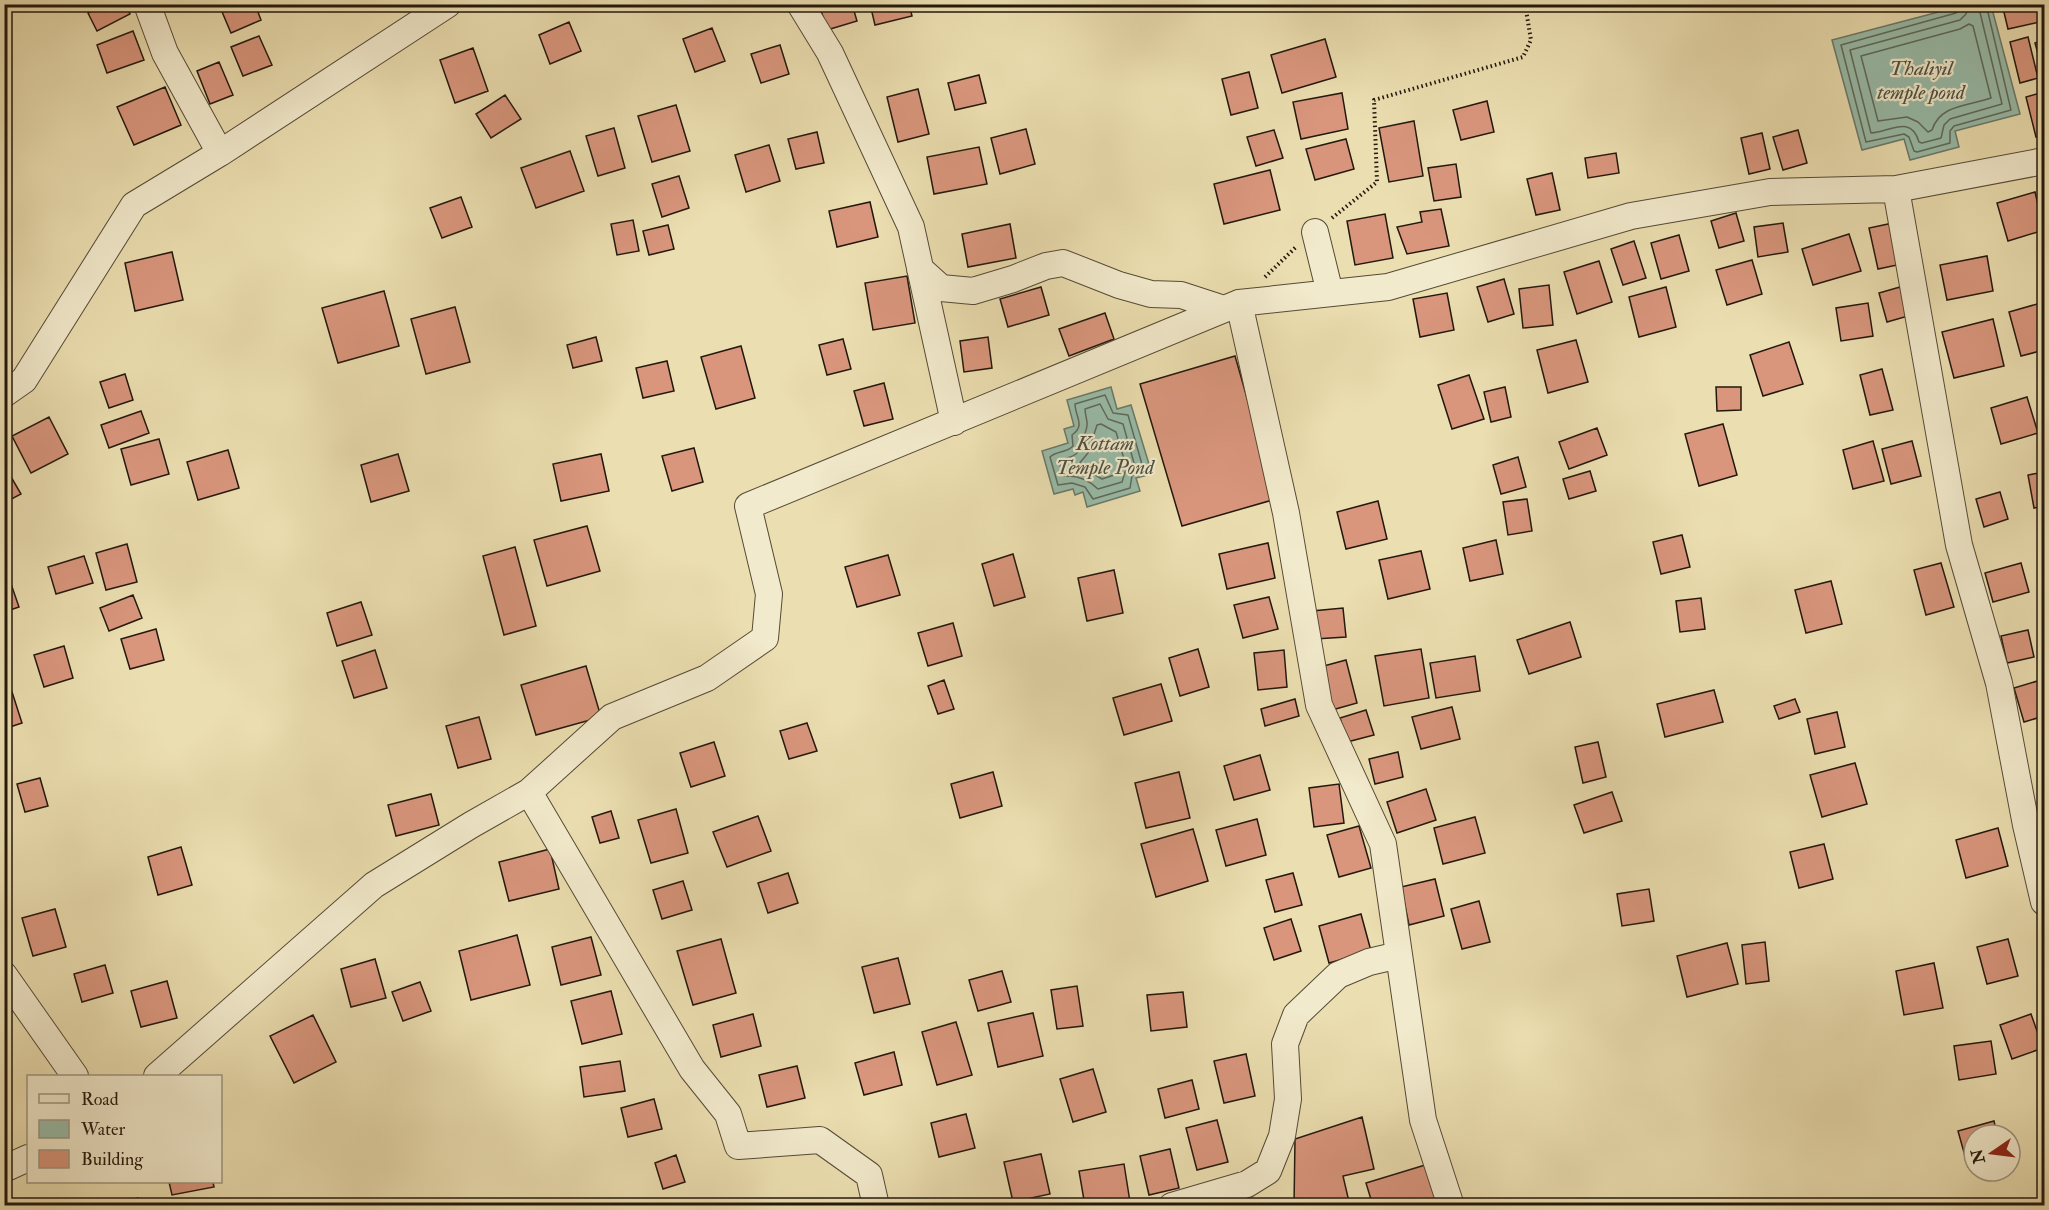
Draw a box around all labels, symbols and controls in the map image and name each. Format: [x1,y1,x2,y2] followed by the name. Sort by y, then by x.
[1877,55,1966,106] water label: Thaliyil temple pond
[1056,430,1155,481] water label: Kottam Temple Pond
[27,1075,222,1183] legend
[81,1088,119,1111] text: Road
[80,1118,125,1141] text: Water
[1962,1123,2022,1183] north arrow
[1967,1146,1990,1167] text: N
[81,1148,144,1171] text: Building

